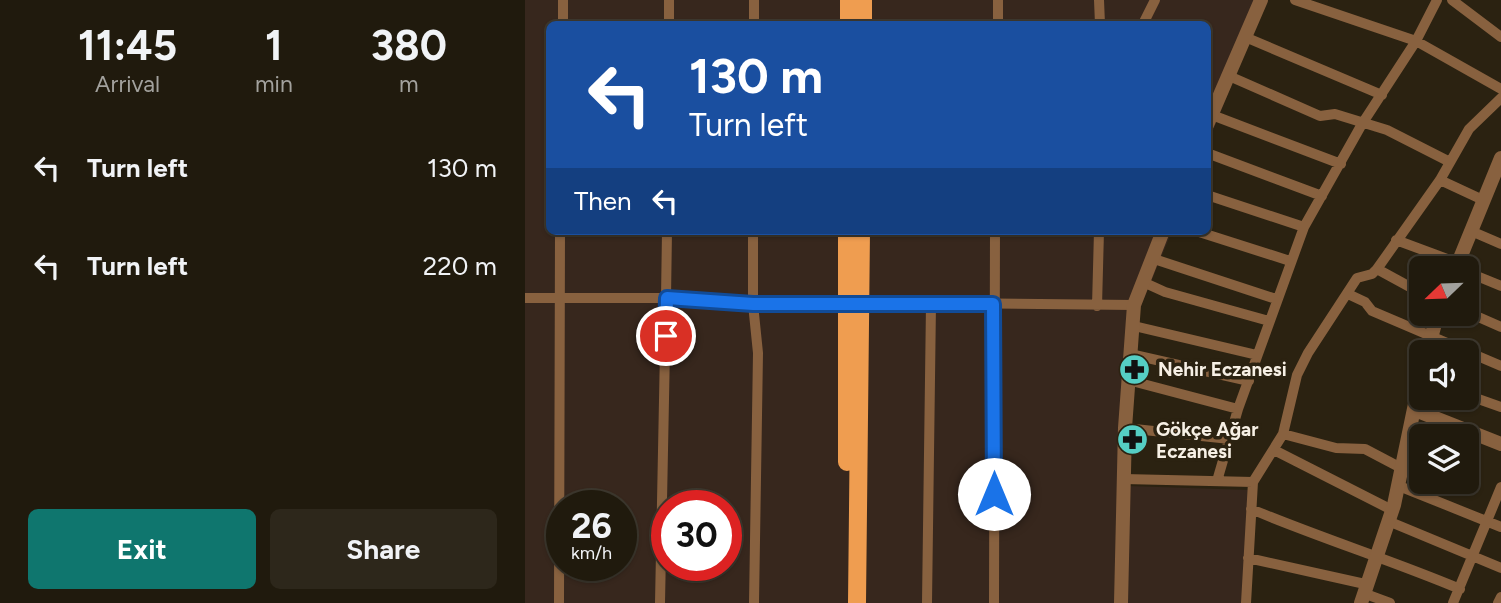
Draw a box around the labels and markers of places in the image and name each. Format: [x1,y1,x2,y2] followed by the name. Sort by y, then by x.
[636,306,696,366] pin
[1118,352,1152,386] pharmacy icon: Nehir Eczanesi
[1158,358,1287,381] place label: Nehir Eczanesi
[1156,418,1258,463] place label: Gökçe Ağar Eczanesi
[1116,423,1150,457] pharmacy icon: Gökçe Ağar Eczanesi

